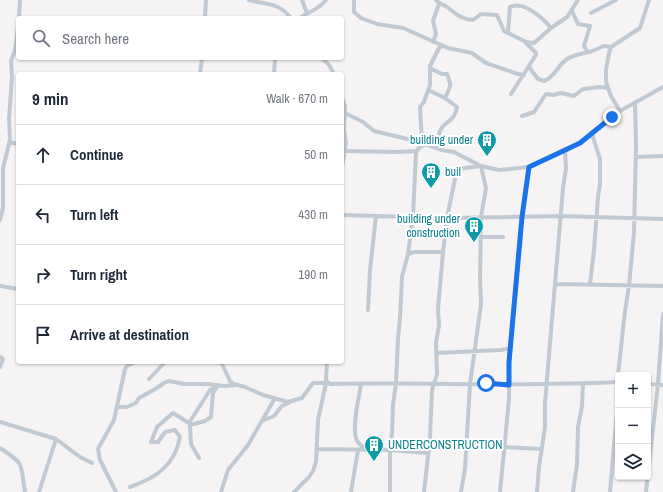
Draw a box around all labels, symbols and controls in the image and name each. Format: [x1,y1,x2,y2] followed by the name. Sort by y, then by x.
[16,16,344,60] search box
[30,27,52,49] icon: search
[62,28,129,49] text: Search here
[32,87,68,110] text: 9 min
[266,90,328,107] text: Walk · 670 m
[603,108,621,126] route end
[476,129,498,157] building icon: building under
[410,132,474,148] place label: building under
[32,144,54,166] icon: ahead
[70,144,123,165] text: Continue
[304,146,328,163] text: 50 m
[420,161,442,189] building icon: buil
[445,164,461,180] place label: buil
[32,204,54,226] icon: left
[70,204,118,225] text: Turn left
[298,206,328,223] text: 430 m
[397,211,461,241] place label: building under construction
[463,215,485,243] building icon: building under construction
[32,264,54,286] icon: right
[70,264,127,285] text: Turn right
[298,266,328,283] text: 190 m
[32,324,54,346] icon: arrive
[70,324,189,345] text: Arrive at destination
[615,372,651,480] map controls
[615,372,651,408] button: +
[477,374,495,392] route start
[615,408,651,444] button: −
[363,434,385,462] building icon: UNDERCONSTRUCTION
[388,437,502,453] place label: UNDERCONSTRUCTION
[615,444,651,480] button: layers

